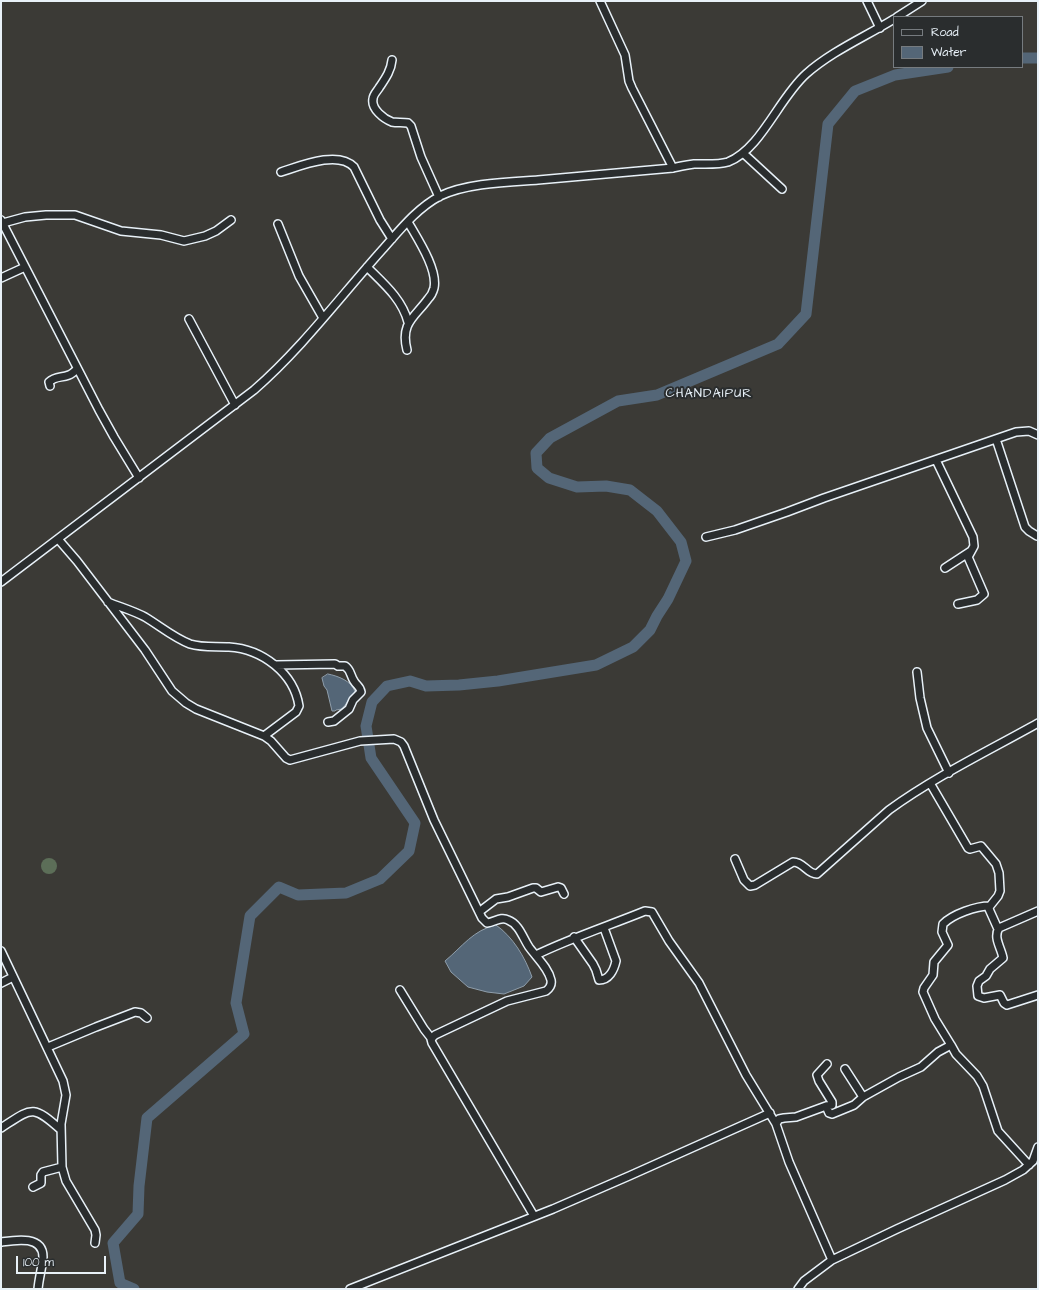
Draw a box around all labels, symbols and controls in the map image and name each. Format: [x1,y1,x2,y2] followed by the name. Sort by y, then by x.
[893,16,1023,68] legend
[931,24,959,41] text: Road
[931,44,966,61] text: Water
[665,386,753,402] district label: CHANDAIPUR
[18,1248,108,1274] scale bar
[23,1254,54,1271] text: 100 m

